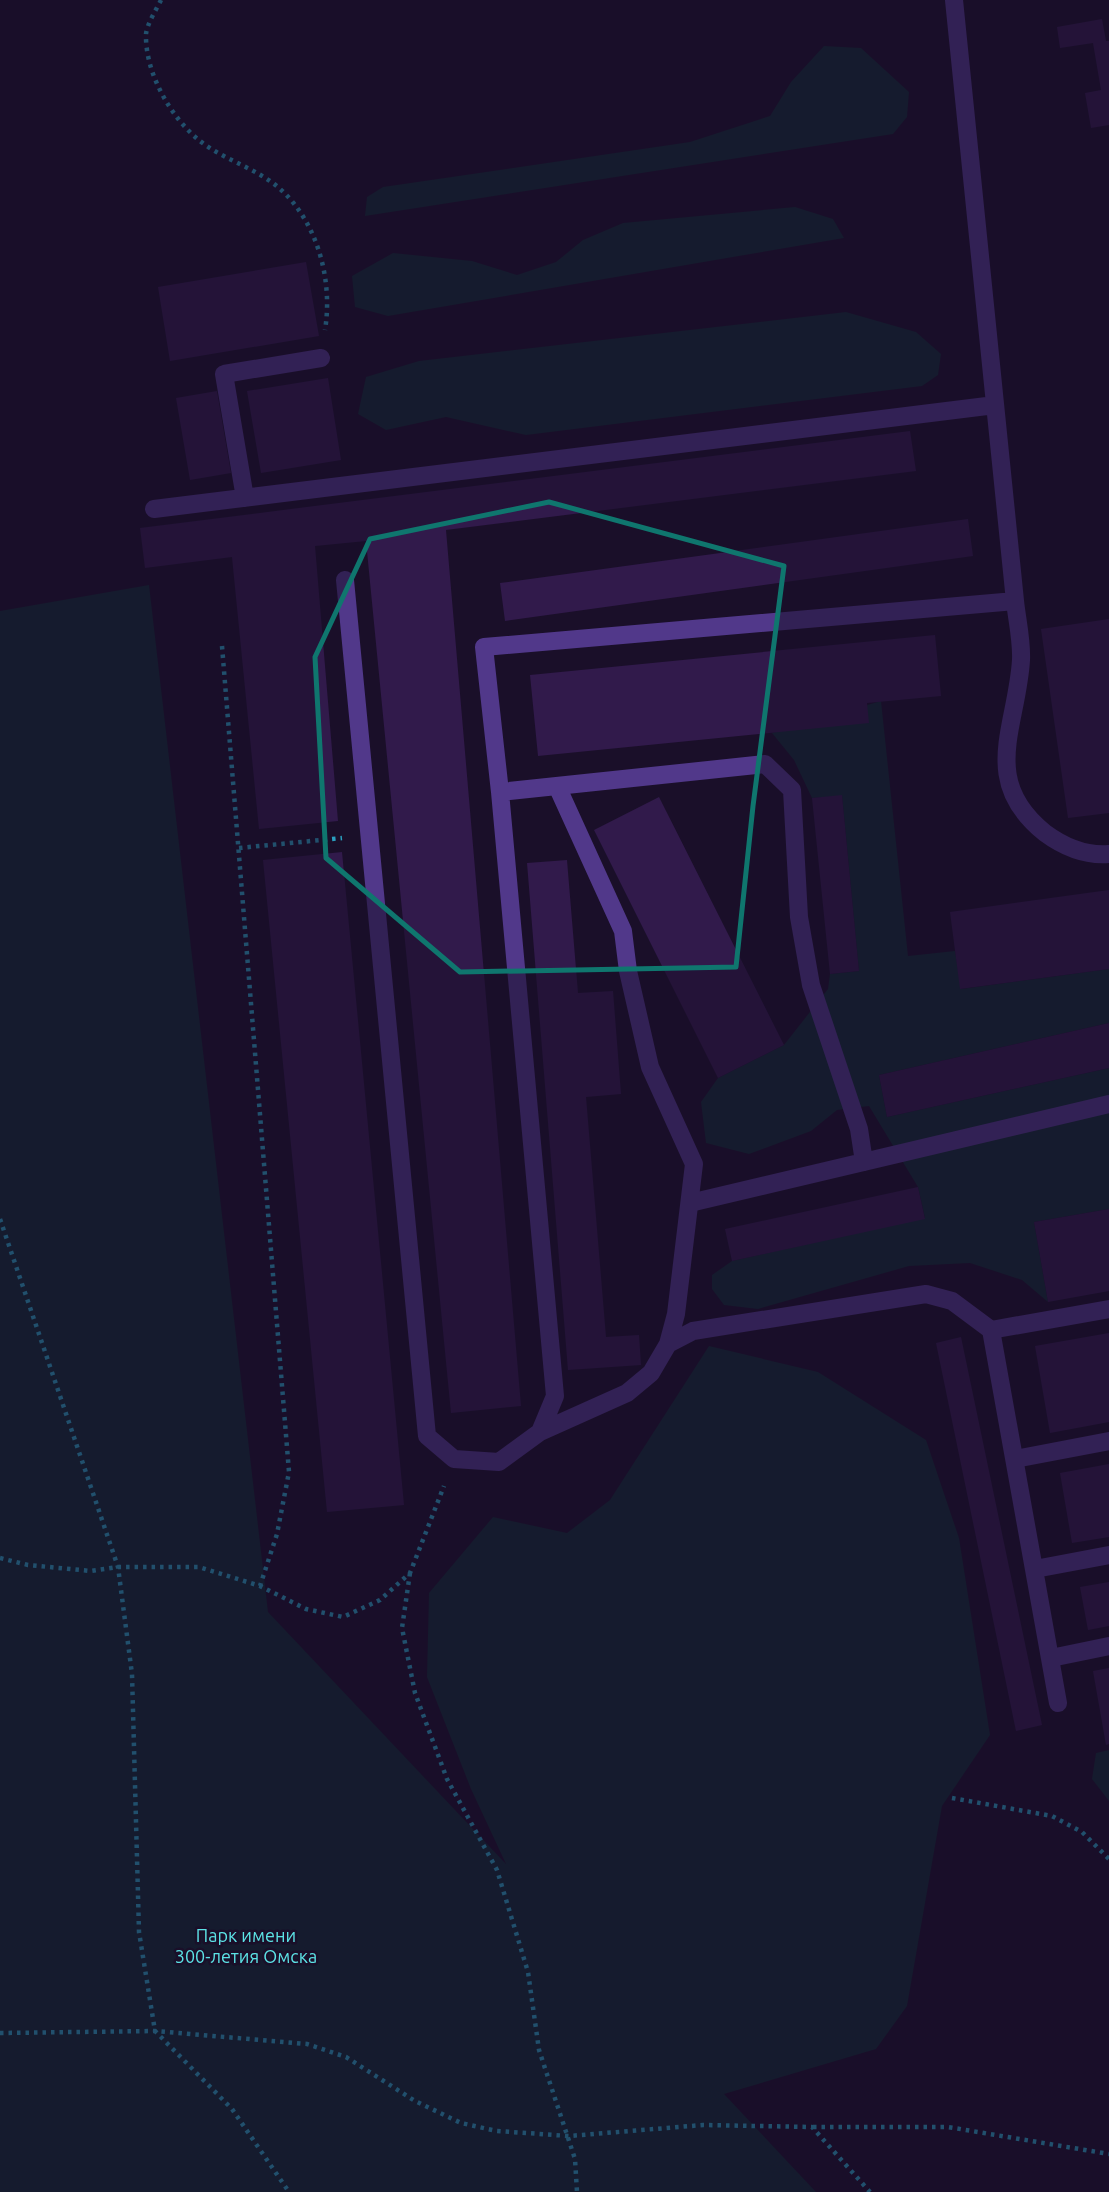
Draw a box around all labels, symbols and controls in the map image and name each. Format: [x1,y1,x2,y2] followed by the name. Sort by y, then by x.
[175,1925,317,1966] park label: Парк имени 300-летия Омска

